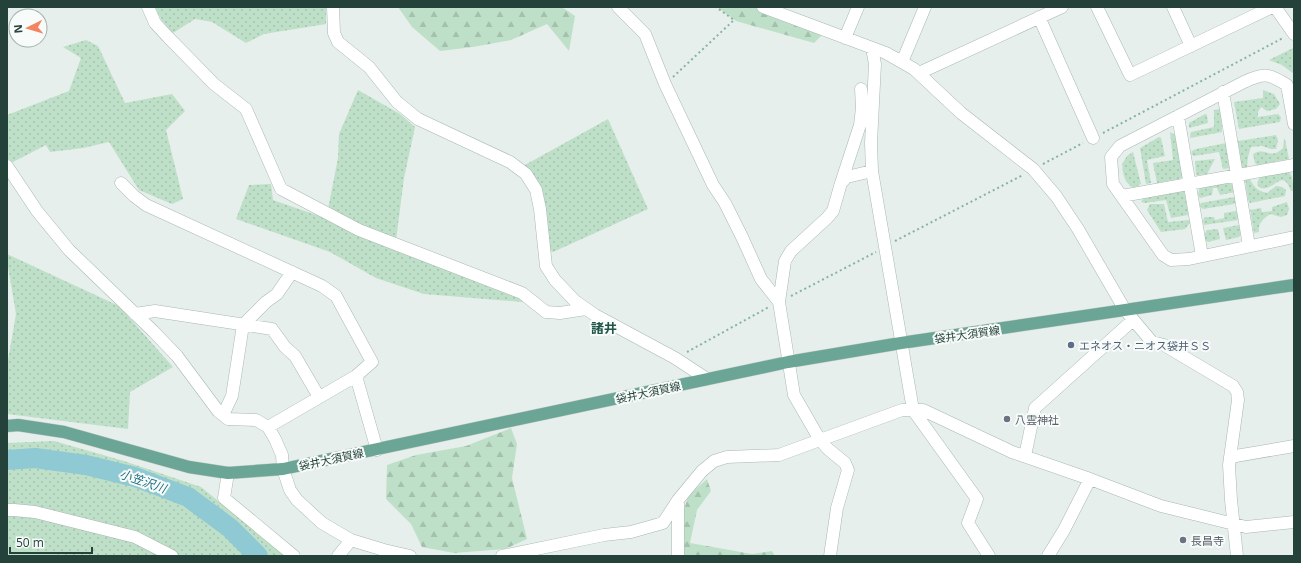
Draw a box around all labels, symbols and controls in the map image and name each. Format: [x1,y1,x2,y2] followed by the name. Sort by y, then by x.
[8,8,48,48] north arrow
[10,24,25,34] text: N
[591,319,617,337] district label: 諸井
[933,322,1001,346] street label: 袋井大須賀線
[1079,338,1211,353] place label: エネオス・ニオス袋井ＳＳ
[1066,340,1076,350] marker: エネオス・ニオス袋井ＳＳ
[614,378,682,406] street label: 袋井大須賀線
[1015,412,1059,427] place label: 八雲神社
[1002,414,1012,424] marker: 八雲神社
[297,445,365,473] street label: 袋井大須賀線
[118,465,170,497] water label: 小笠沢川
[10,529,92,555] scale bar
[1191,533,1224,548] place label: 長昌寺
[16,534,44,551] text: 50 m
[1178,535,1188,545] marker: 長昌寺

